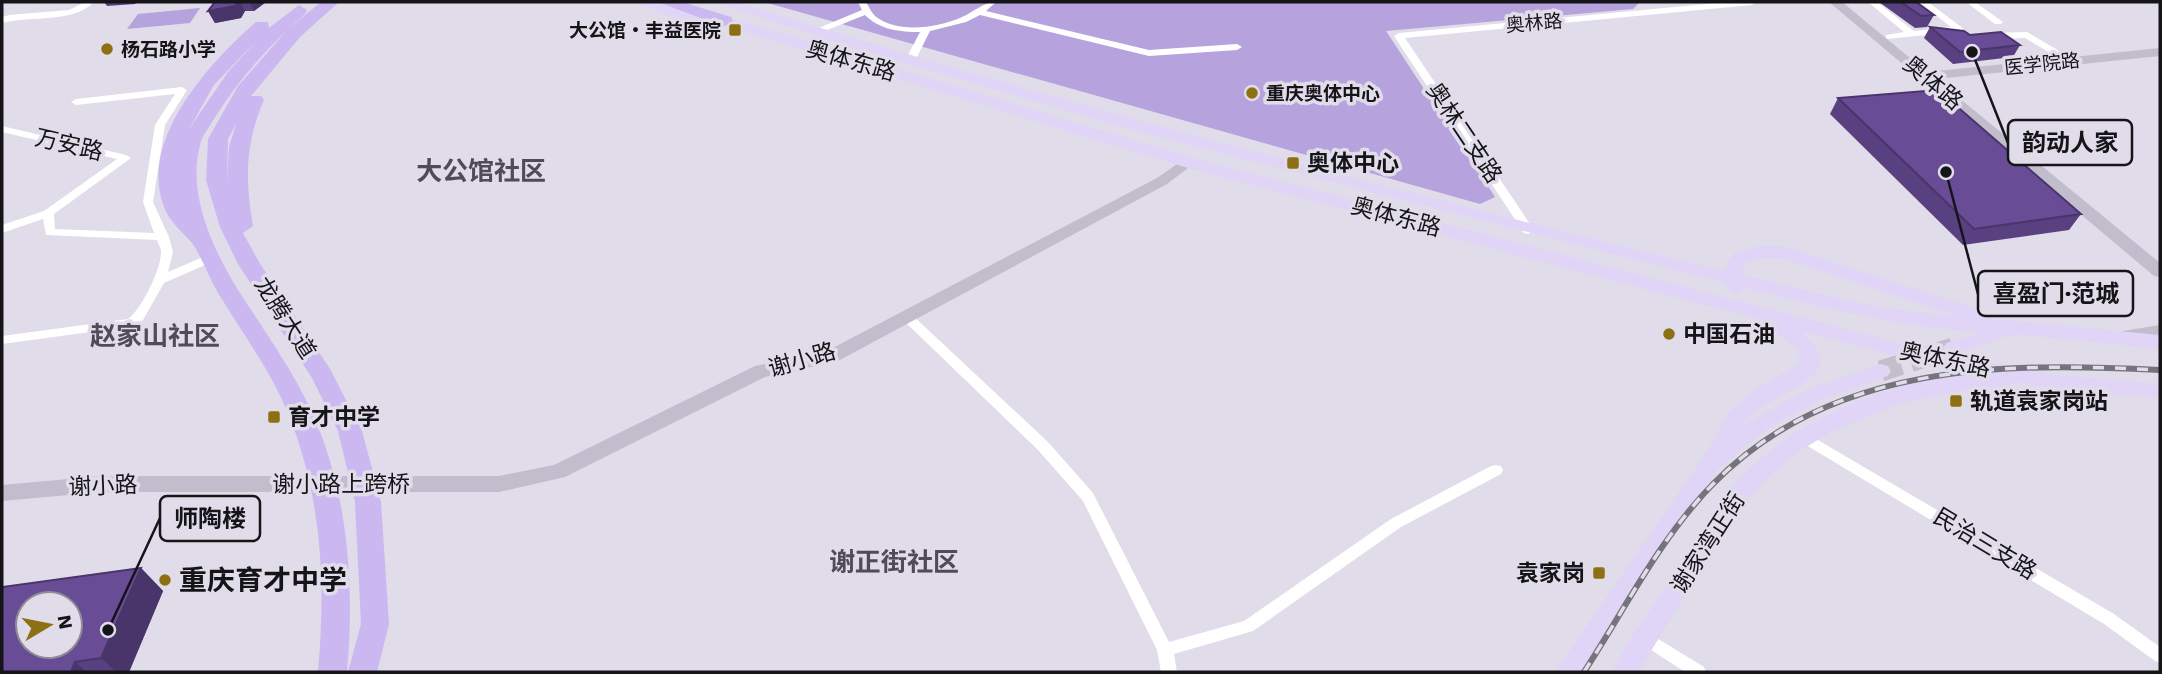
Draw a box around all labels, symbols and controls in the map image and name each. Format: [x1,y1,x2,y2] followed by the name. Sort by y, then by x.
[1505,9,1563,37] street label: 奥林路
[569,19,721,42] place label: 大公馆‧丰益医院
[727,22,743,38] marker: 大公馆‧丰益医院
[803,35,899,87] street label: 奥体东路
[121,38,216,61] place label: 杨石路小学
[99,41,115,57] marker: 杨石路小学
[2003,49,2081,79] street label: 医学院路
[1898,50,1968,116] street label: 奥体路
[1421,78,1507,188] street label: 奥林二支路
[1266,82,1380,105] place label: 重庆奥体中心
[1244,85,1260,101] marker: 重庆奥体中心
[2008,120,2132,165] callout: 韵动人家
[32,124,106,166] street label: 万安路
[2022,129,2118,157] text: 韵动人家
[1307,150,1399,177] place label: 奥体中心
[1285,155,1301,171] marker: 奥体中心
[416,156,546,186] district label: 大公馆社区
[1348,192,1444,242] street label: 奥体东路
[1978,271,2133,316] callout: 喜盈门·范城
[249,272,321,364] street label: 龙腾大道
[1993,280,2119,308] text: 喜盈门·范城
[90,321,220,351] district label: 赵家山社区
[1683,321,1775,348] place label: 中国石油
[1661,326,1677,342] marker: 中国石油
[1897,337,1993,383] street label: 奥体东路
[765,338,839,382] street label: 谢小路
[1970,388,2108,415] place label: 轨道袁家岗站
[1948,393,1964,409] marker: 轨道袁家岗站
[288,404,380,431] place label: 育才中学
[266,409,282,425] marker: 育才中学
[68,471,138,501] street label: 谢小路
[272,471,410,498] street label: 谢小路上跨桥
[1665,487,1751,599] street label: 谢家湾正街
[160,496,260,541] callout: 师陶楼
[1929,503,2041,585] street label: 民治三支路
[174,505,246,533] text: 师陶楼
[829,547,959,577] district label: 谢正街社区
[1516,560,1585,587] place label: 袁家岗
[179,564,347,597] place label: 重庆育才中学
[1591,565,1607,581] marker: 袁家岗
[157,572,173,588] marker: 重庆育才中学
[14,590,84,660] north arrow
[53,613,78,631] text: N

